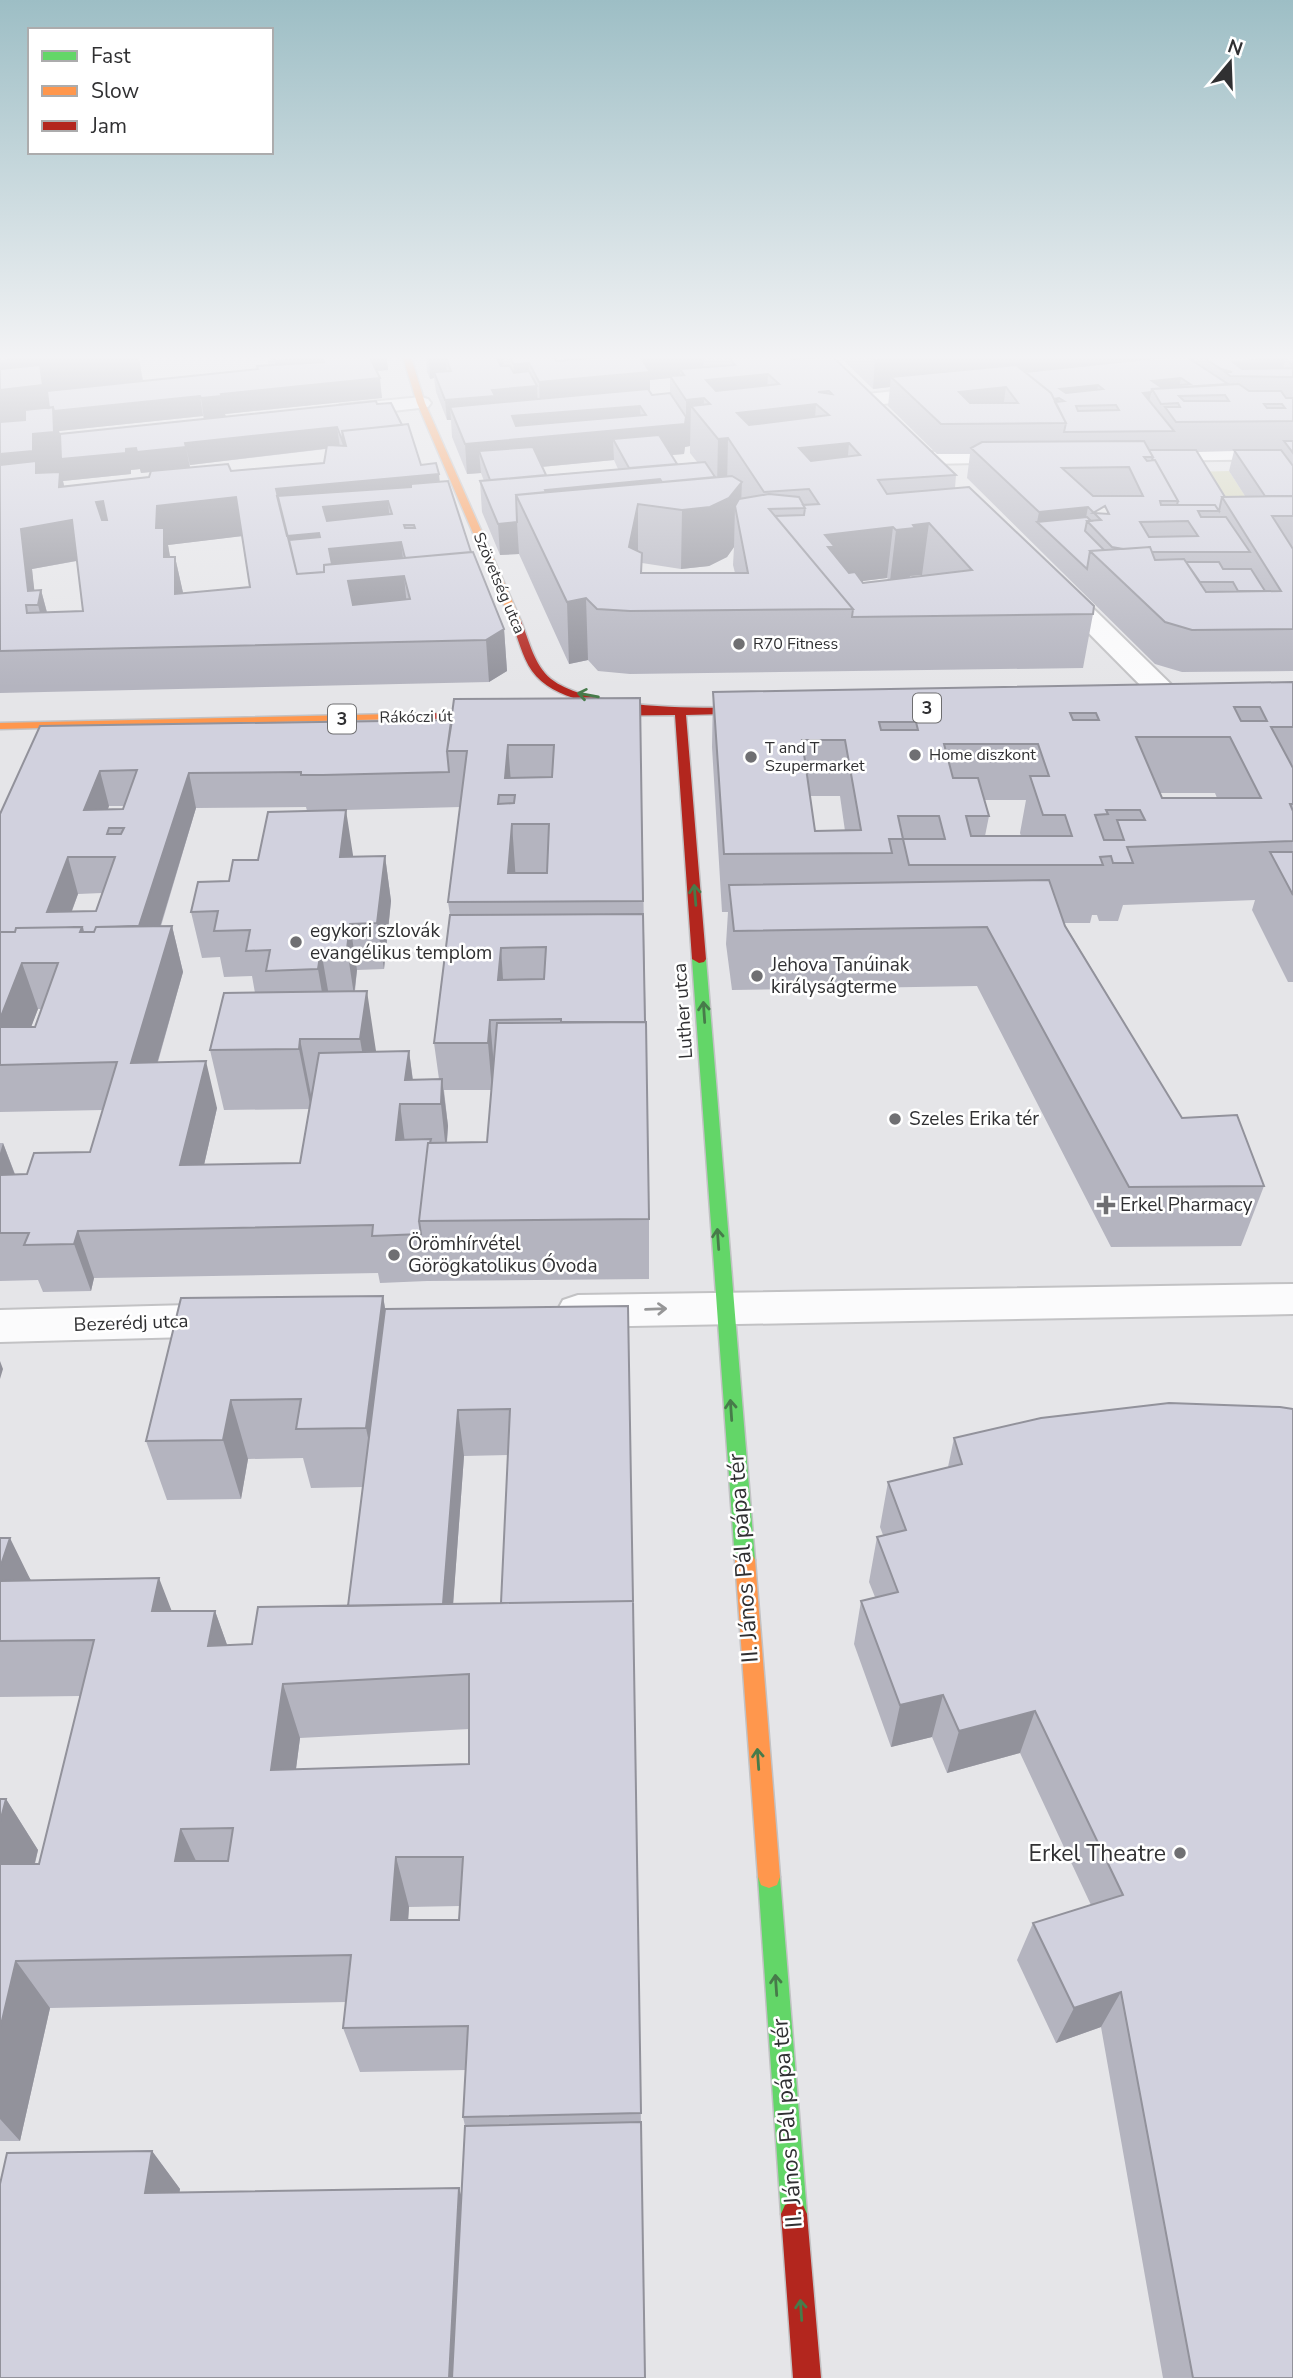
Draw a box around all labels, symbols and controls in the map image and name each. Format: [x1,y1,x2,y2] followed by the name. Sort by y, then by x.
[28,28,273,154] legend
[1195,28,1265,98] north arrow
[1224,33,1246,62] text: N
[91,42,131,70] text: Fast
[91,77,140,105] text: Slow
[90,112,127,140] text: Jam
[468,529,530,637] street label: Szövetség utca
[753,633,838,655] place label: R70 Fitness
[731,636,747,652] marker: R70 Fitness
[577,688,600,702] one-way arrow
[913,694,941,722] road number: 3
[328,704,356,734] road number: 3
[379,705,453,729] street label: Rákóczi út
[765,737,865,777] place label: T and T Szupermarket
[929,744,1036,766] place label: Home diszkont
[907,747,923,763] marker: Home diszkont
[743,749,759,765] marker: T and T Szupermarket
[688,885,701,907] one-way arrow
[310,918,492,966] place label: egykori szlovák evangélikus templom
[288,934,304,950] marker: egykori szlovák evangélikus templom
[770,952,910,1000] place label: Jehova Tanúinak királyságterme
[667,962,699,1060] street label: Luther utca
[749,968,765,984] marker: Jehova Tanúinak királyságterme
[697,1001,710,1024] one-way arrow
[909,1106,1039,1132] place label: Szeles Erika tér
[887,1111,903,1127] marker: Szeles Erika tér
[1120,1192,1253,1218] place label: Erkel Pharmacy
[1098,1197,1114,1213] marker: Erkel Pharmacy
[712,1228,725,1251] one-way arrow
[408,1231,597,1279] place label: Örömhírvétel Görögkatolikus Óvoda
[386,1247,402,1263] marker: Örömhírvétel Görögkatolikus Óvoda
[644,1302,667,1315] one-way arrow
[73,1308,189,1338] street label: Bezerédj utca
[724,1399,737,1421] one-way arrow
[720,1451,766,1664] street label: II. János Pál pápa tér
[751,1748,764,1770] one-way arrow
[1028,1838,1166,1869] place label: Erkel Theatre
[1172,1845,1188,1861] marker: Erkel Theatre
[769,1975,782,1997] one-way arrow
[764,2016,810,2229] street label: II. János Pál pápa tér
[794,2299,807,2322] one-way arrow

